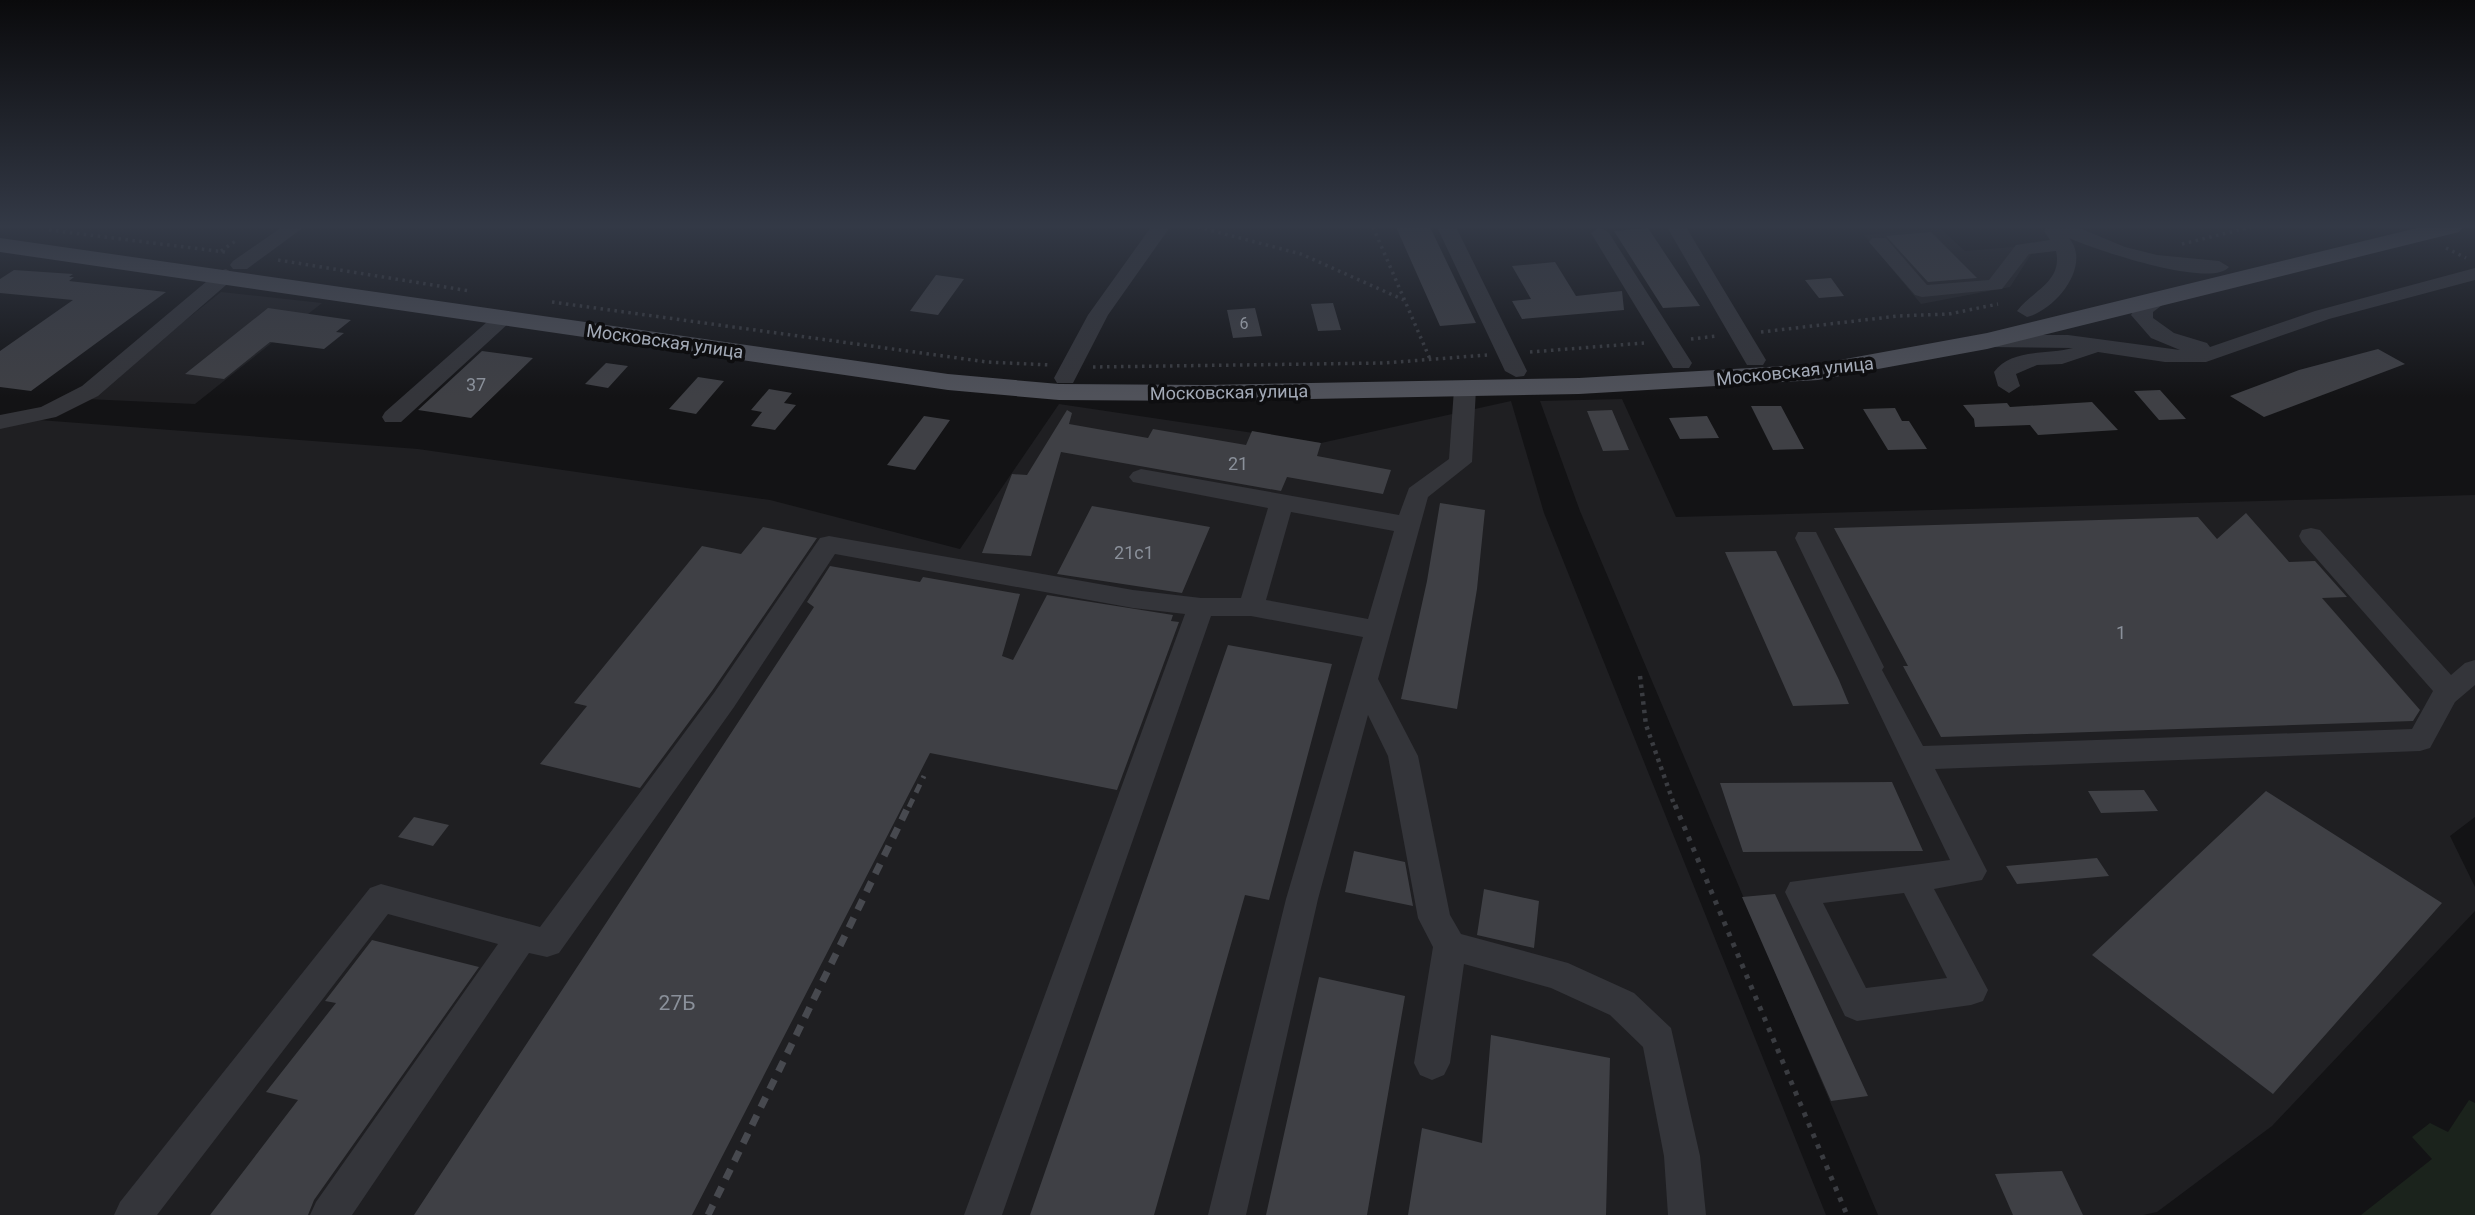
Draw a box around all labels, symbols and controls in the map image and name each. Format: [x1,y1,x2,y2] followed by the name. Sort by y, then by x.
[1240,314,1249,333] house number: 6
[585,320,745,362] street label: Московская улица
[1715,352,1875,390] street label: Московская улица
[466,374,486,395] house number: 37
[1150,380,1308,404] street label: Московская улица
[1228,453,1248,474] house number: 21
[1114,542,1154,563] house number: 21с1
[2116,622,2126,643] house number: 1
[659,991,695,1015] house number: 27Б

